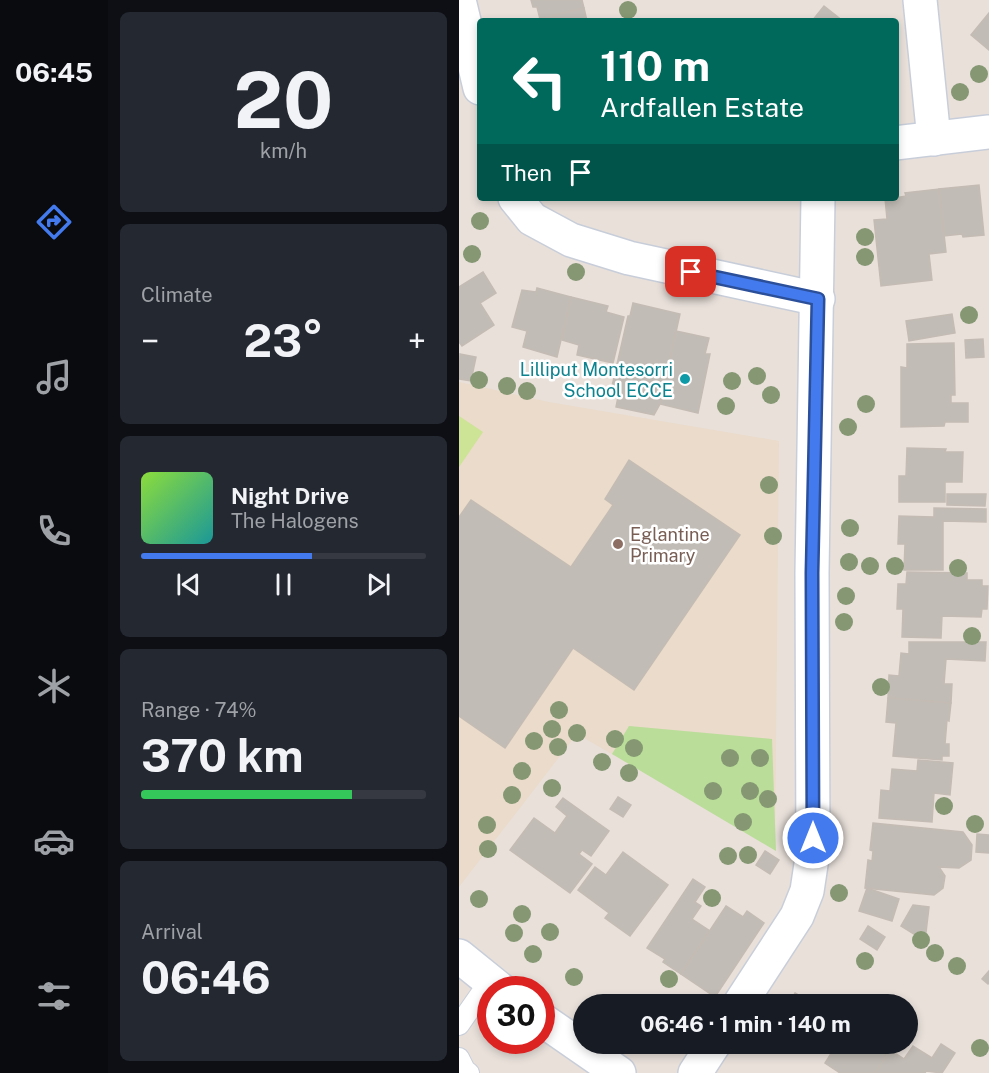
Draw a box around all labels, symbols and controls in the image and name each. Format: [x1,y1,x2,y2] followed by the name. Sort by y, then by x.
[600,41,710,90] text: 110 m
[501,42,579,120] icon: left
[234,54,333,146] text: 20
[15,56,93,88] text: 06:45
[600,91,804,123] text: Ardfallen Estate
[260,139,307,163] text: km/h
[564,156,597,189] icon: arrive
[501,160,552,186] text: Then
[33,201,75,243] icon: directions
[665,246,716,297] pin
[674,255,707,288] icon: arrive
[141,283,213,307] text: Climate
[244,314,323,367] text: 23°
[141,322,159,360] text: −
[408,322,426,360] text: +
[33,356,75,398] icon: music
[520,359,673,401] place label: Lilliput Montesorri School ECCE
[678,372,692,386] marker: Lilliput Montesorri School ECCE
[231,483,349,509] text: Night Drive
[231,509,359,533] text: The Halogens
[33,510,75,552] icon: phone
[630,524,710,566] place label: Eglantine Primary
[611,537,625,551] marker: Eglantine Primary
[172,568,205,601] icon: previous
[267,568,300,601] icon: pause
[362,568,395,601] icon: next
[33,665,75,707] icon: climate
[141,698,257,722] text: Range · 74%
[141,729,303,782] text: 370 km
[781,806,845,870] position arrow
[33,820,75,862] icon: car
[141,920,203,944] text: Arrival
[141,951,271,1004] text: 06:46
[33,975,75,1017] icon: filters
[477,976,555,1054] speed limit sign: 30
[640,1011,851,1037] text: 06:46 · 1 min · 140 m

